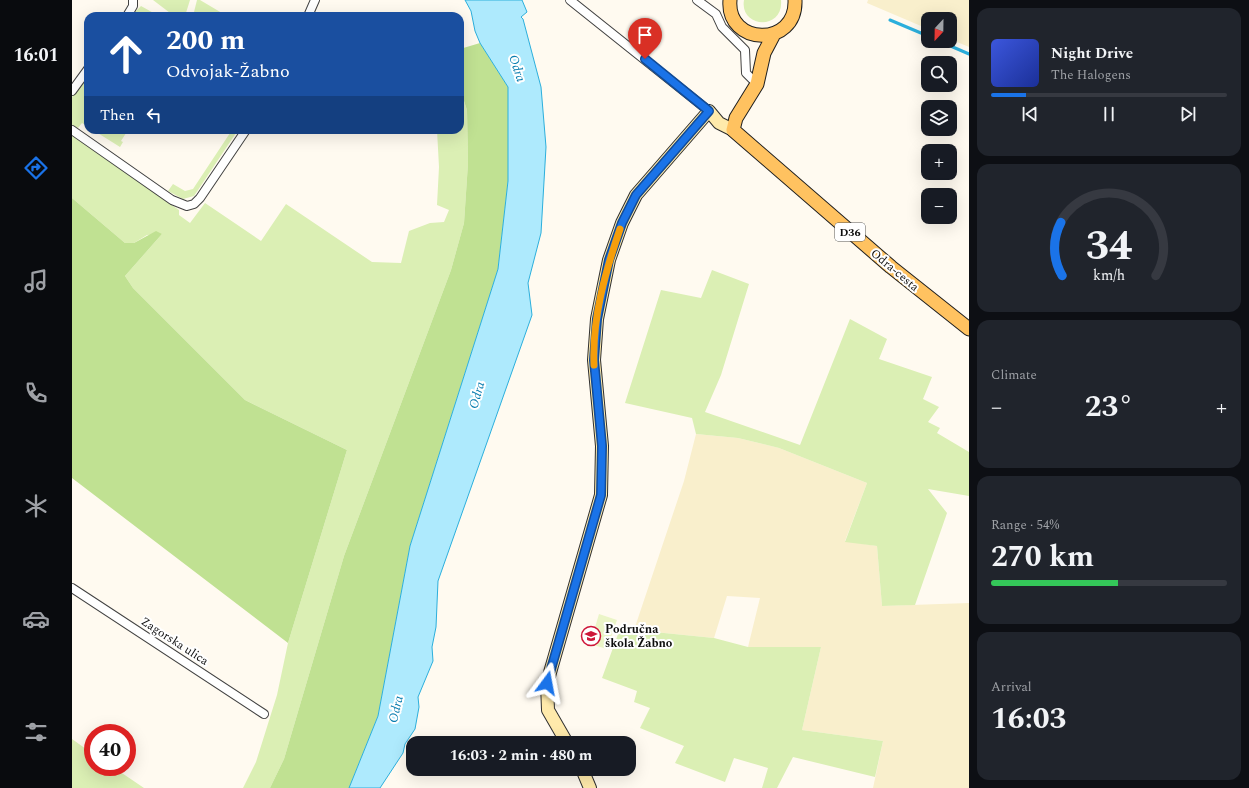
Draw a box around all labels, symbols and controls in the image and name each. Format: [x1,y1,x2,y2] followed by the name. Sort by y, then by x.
[921,12,957,48] north arrow
[921,12,957,224] map controls
[628,18,662,59] pin
[166,19,245,62] text: 200 m
[634,24,656,46] icon: arrive
[100,28,152,80] icon: ahead
[13,42,59,69] text: 16:01
[1051,42,1133,65] text: Night Drive
[503,52,531,85] water label: Odra
[921,56,957,92] button: search
[166,58,290,85] text: Odvojak-Žabno
[1051,65,1131,85] text: The Halogens
[921,100,957,136] button: layers
[1019,103,1041,125] icon: previous
[1098,103,1120,125] icon: pause
[1177,103,1199,125] icon: next
[100,104,135,127] text: Then
[143,104,165,126] icon: left
[921,144,957,180] button: +
[22,154,50,182] icon: directions
[921,188,957,224] button: −
[1086,215,1132,278] text: 34
[835,223,865,241] road number: D36
[866,244,923,296] street label: Odra-cesta
[1093,265,1125,287] text: km/h
[22,267,50,295] icon: music
[991,365,1037,385] text: Climate
[22,379,50,407] icon: phone
[464,379,490,411] water label: Odra
[1085,384,1133,430] text: 23°
[991,391,1002,424] text: −
[1216,391,1227,424] text: +
[22,492,50,520] icon: climate
[991,515,1059,535] text: Range · 54%
[991,534,1094,580] text: 270 km
[22,605,50,633] icon: car
[137,612,212,671] street label: Zagorska ulica
[605,620,673,653] place label: Područna škola Žabno
[580,625,602,647] school or university icon: Područna škola Žabno
[526,662,568,704] position arrow
[991,677,1032,697] text: Arrival
[383,693,409,725] water label: Odra
[991,696,1066,742] text: 16:03
[22,718,50,746] icon: filters
[84,724,136,776] speed limit sign: 40
[450,744,592,767] text: 16:03 · 2 min · 480 m

